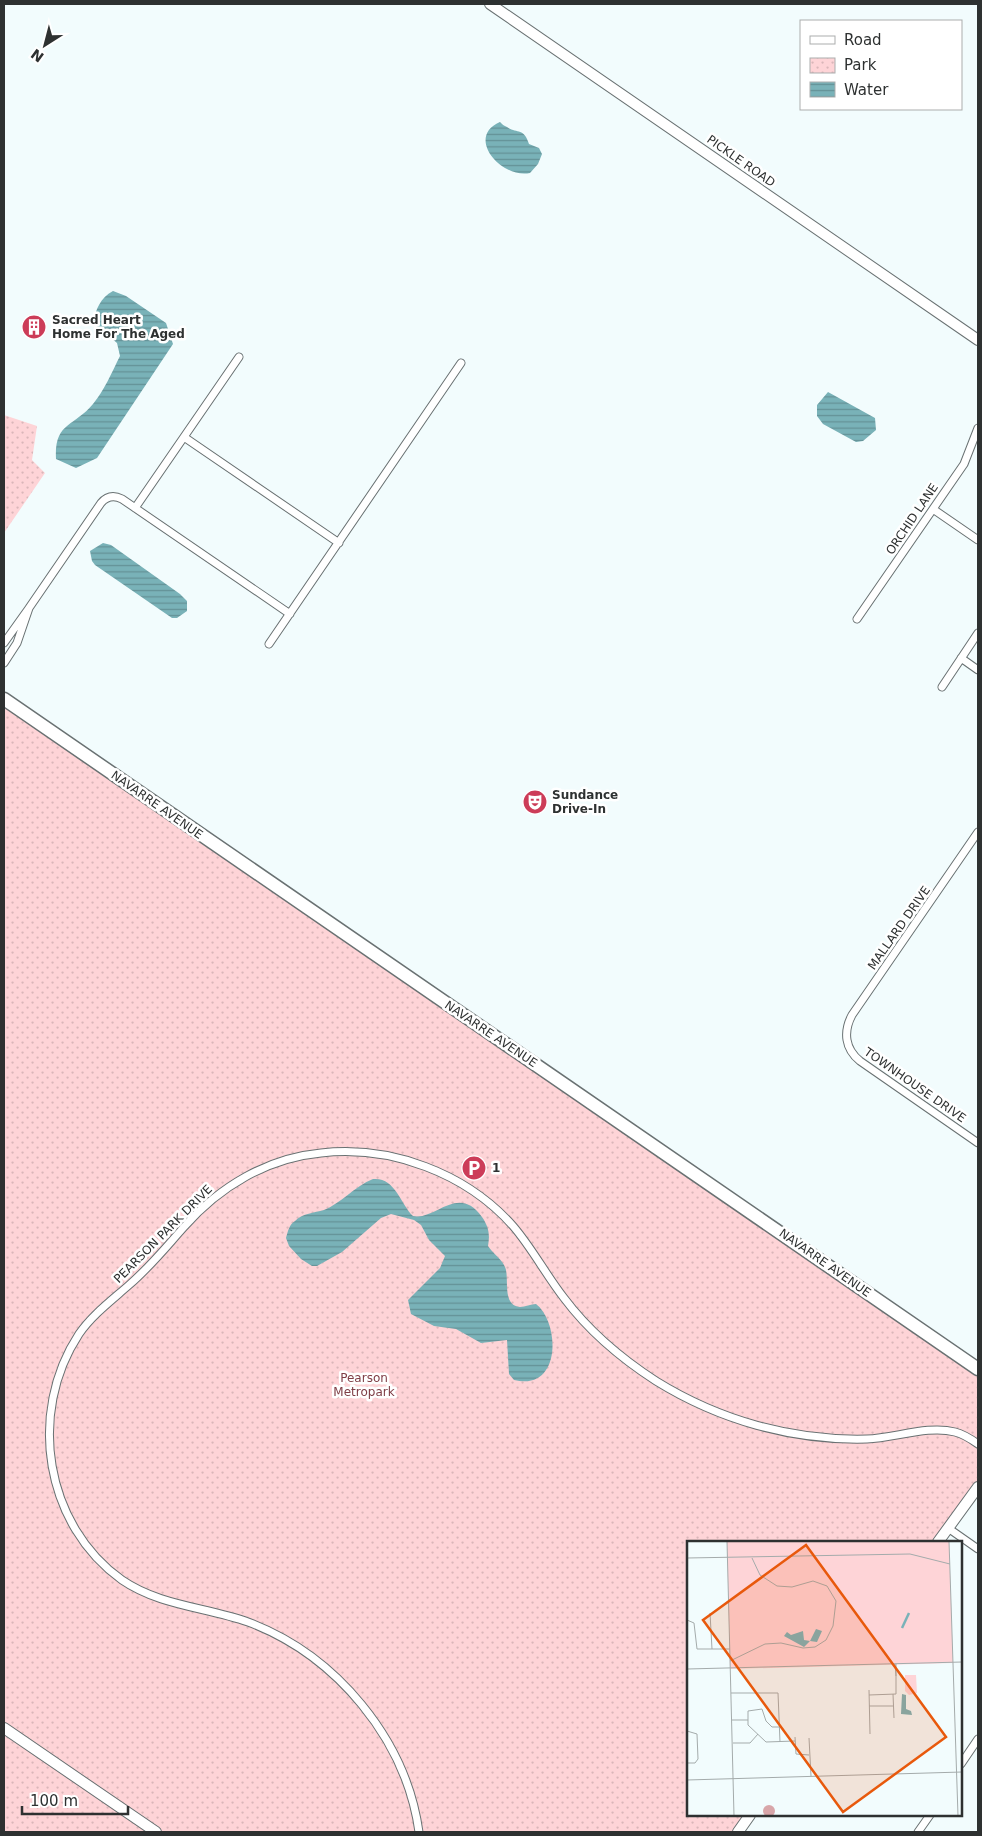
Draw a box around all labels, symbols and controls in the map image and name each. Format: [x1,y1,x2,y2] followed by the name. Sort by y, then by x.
[20,20,70,70] north arrow
[800,20,962,110] legend
[844,31,882,49] text: Road
[28,46,47,65] text: N
[844,56,877,74] text: Park
[844,81,889,99] text: Water
[704,132,778,190] street label: PICKLE ROAD
[52,313,185,341] place label: Sacred Heart Home For The Aged
[21,314,47,340] building icon: Sacred Heart Home For The Aged
[883,481,941,557] street label: ORCHID LANE
[108,768,206,842] street label: NAVARRE AVENUE
[552,788,618,816] place label: Sundance Drive-In
[522,789,548,815] theatre icon: Sundance Drive-In
[865,884,933,972] street label: MALLARD DRIVE
[442,998,540,1070] street label: NAVARRE AVENUE
[861,1044,968,1125] street label: TOWNHOUSE DRIVE
[461,1155,487,1181] parking icon: 1
[492,1161,500,1175] place label: 1
[111,1182,215,1286] street label: PEARSON PARK DRIVE
[776,1226,874,1300] street label: NAVARRE AVENUE
[333,1371,395,1399] park label: Pearson Metropark
[687,1541,962,1816] inset map
[22,1784,129,1816] scale bar
[30,1792,78,1810] text: 100 m

